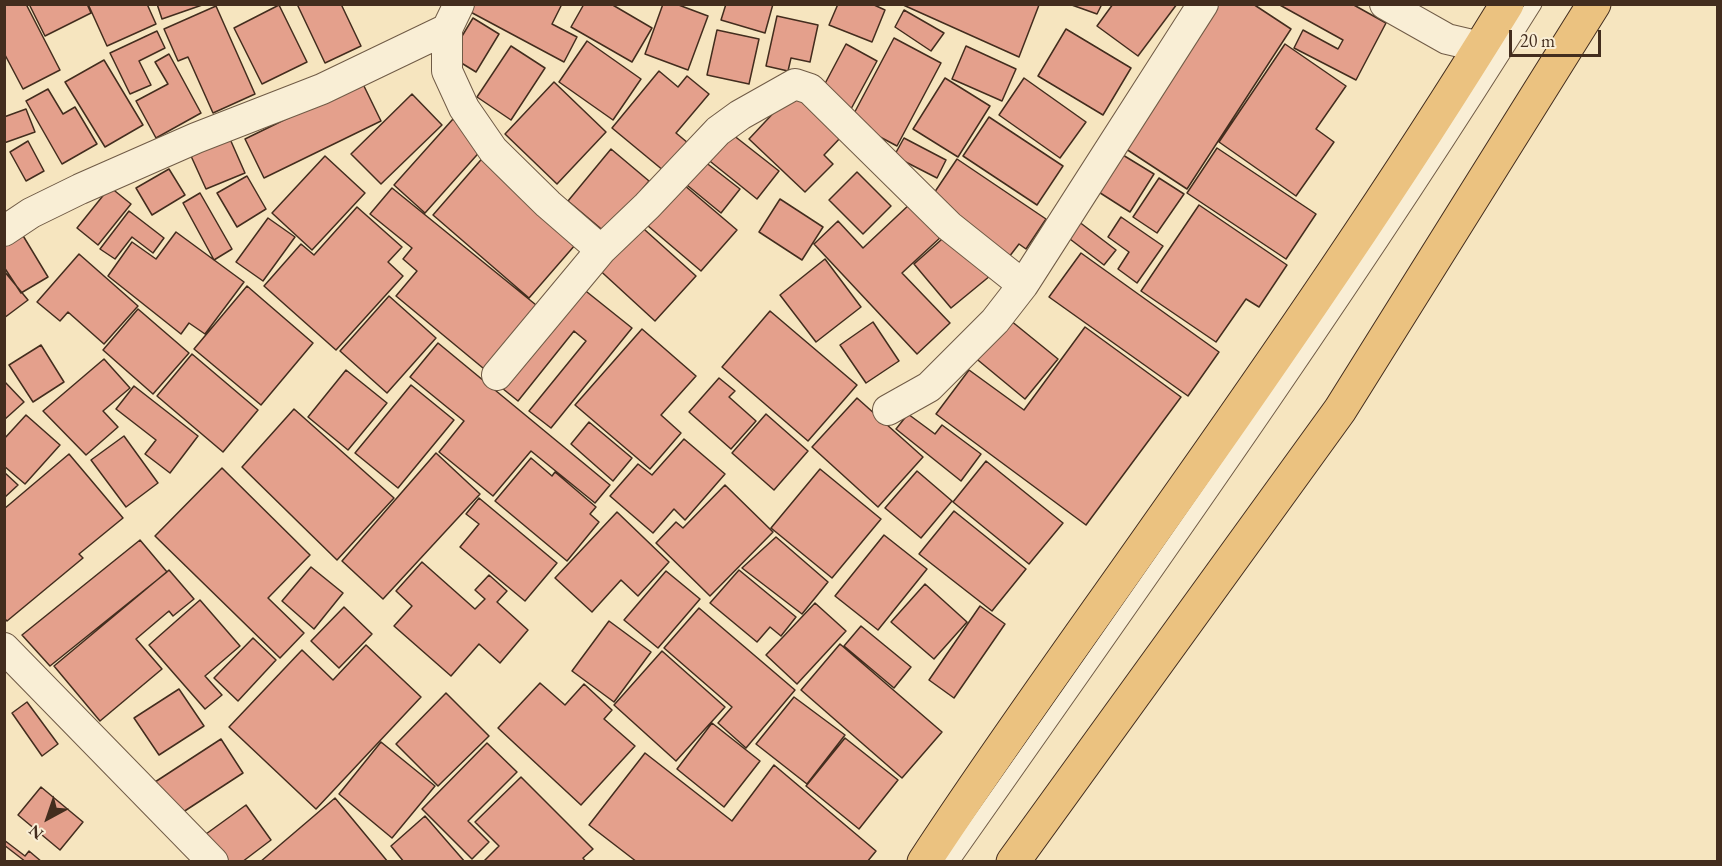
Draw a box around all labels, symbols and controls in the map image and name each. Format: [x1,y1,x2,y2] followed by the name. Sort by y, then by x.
[1512,18,1604,56] scale bar
[1520,29,1555,52] text: 20 m
[18,788,78,848] north arrow
[24,820,48,844] text: N

